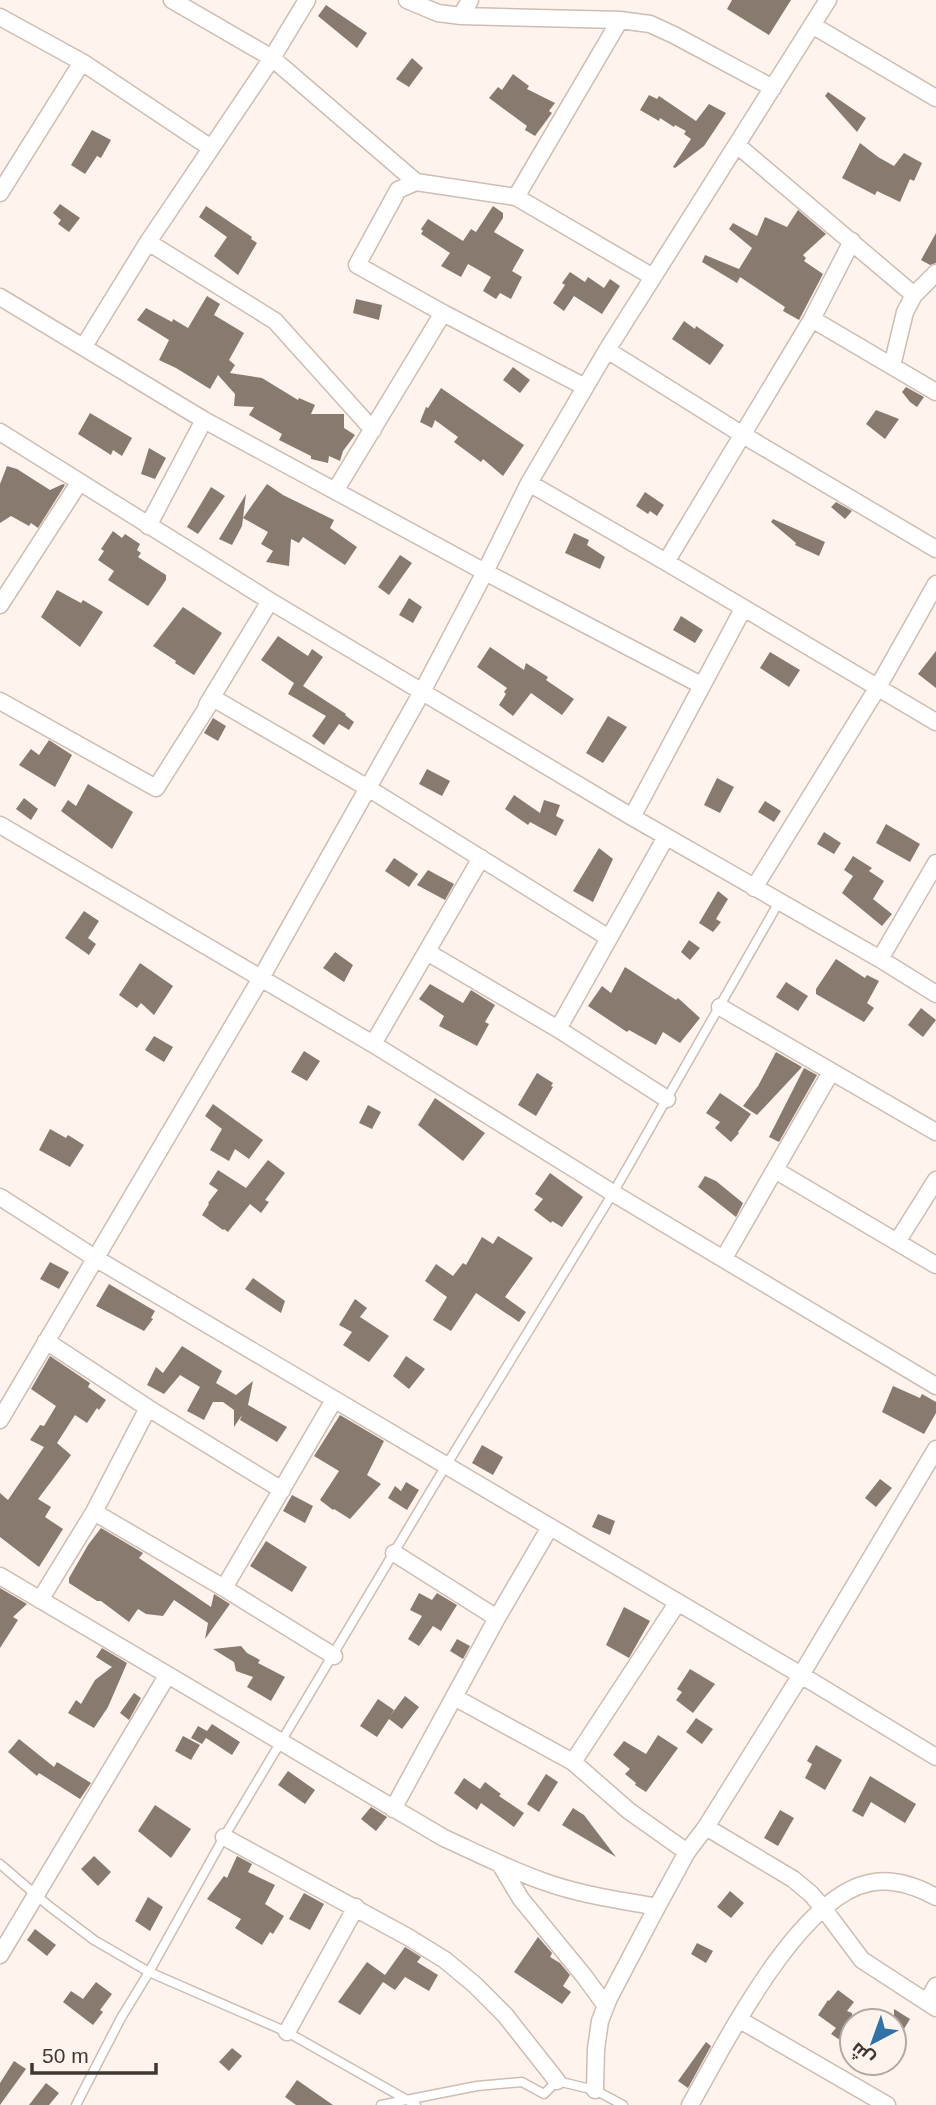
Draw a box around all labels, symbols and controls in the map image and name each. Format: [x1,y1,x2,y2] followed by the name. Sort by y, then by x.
[838,2007,908,2077] north arrow
[32,2032,156,2076] scale bar
[846,2038,879,2070] text: ش
[42,2044,89,2067] text: 50 m

